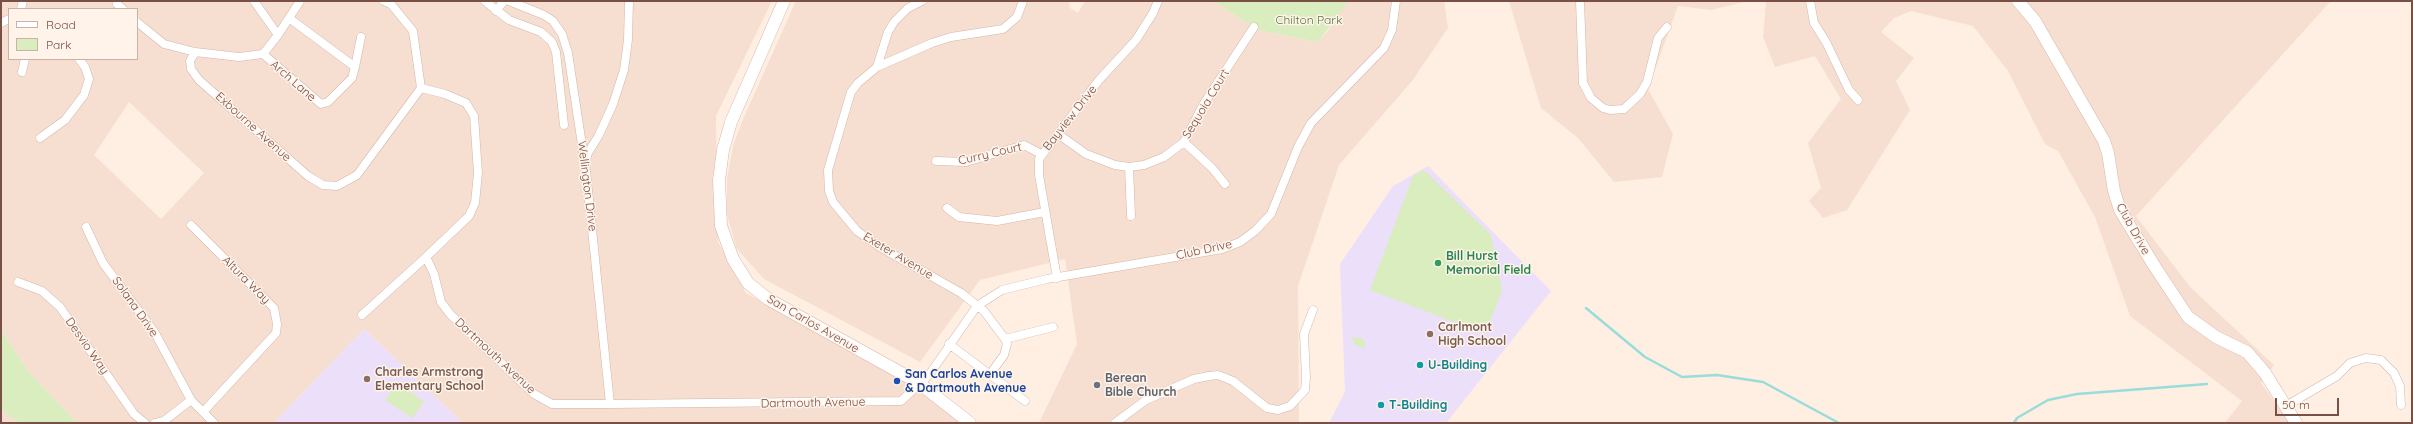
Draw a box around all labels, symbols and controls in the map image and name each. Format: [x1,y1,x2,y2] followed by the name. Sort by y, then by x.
[8,8,138,60] legend
[1276,13,1342,27] park label: Chilton Park
[46,17,76,32] text: Road
[46,37,71,52] text: Park
[267,57,319,105] street label: Arch Lane
[1180,67,1232,141] street label: Sequoia Court
[1040,83,1100,153] street label: Bayview Drive
[212,89,294,165] street label: Exbourne Avenue
[574,140,600,232] street label: Wellington Drive
[957,140,1023,168] street label: Curry Court
[2113,201,2153,257] street label: Club Drive
[860,229,936,283] street label: Exeter Avenue
[1175,237,1233,263] street label: Club Drive
[1446,249,1531,277] place label: Bill Hurst Memorial Field
[219,253,273,307] street label: Altura Way
[1433,258,1443,268] marker: Bill Hurst Memorial Field
[109,274,161,340] street label: Solana Drive
[764,292,862,356] street label: San Carlos Avenue
[62,315,112,377] street label: Desvio Way
[452,315,538,397] street label: Dartmouth Avenue
[1438,320,1506,348] place label: Carlmont High School
[1425,329,1435,339] marker: Carlmont High School
[1428,358,1487,372] place label: U-Building
[1415,360,1425,370] marker: U-Building
[375,365,484,393] place label: Charles Armstrong Elementary School
[905,367,1026,395] place label: San Carlos Avenue & Dartmouth Avenue
[1105,371,1177,399] place label: Berean Bible Church
[362,374,372,384] marker: Charles Armstrong Elementary School
[892,376,902,386] marker: San Carlos Avenue & Dartmouth Avenue
[1092,380,1102,390] marker: Berean Bible Church
[2277,390,2341,416] scale bar
[760,395,866,411] street label: Dartmouth Avenue
[2282,397,2310,412] text: 50 m
[1389,398,1447,412] place label: T-Building
[1376,400,1386,410] marker: T-Building

